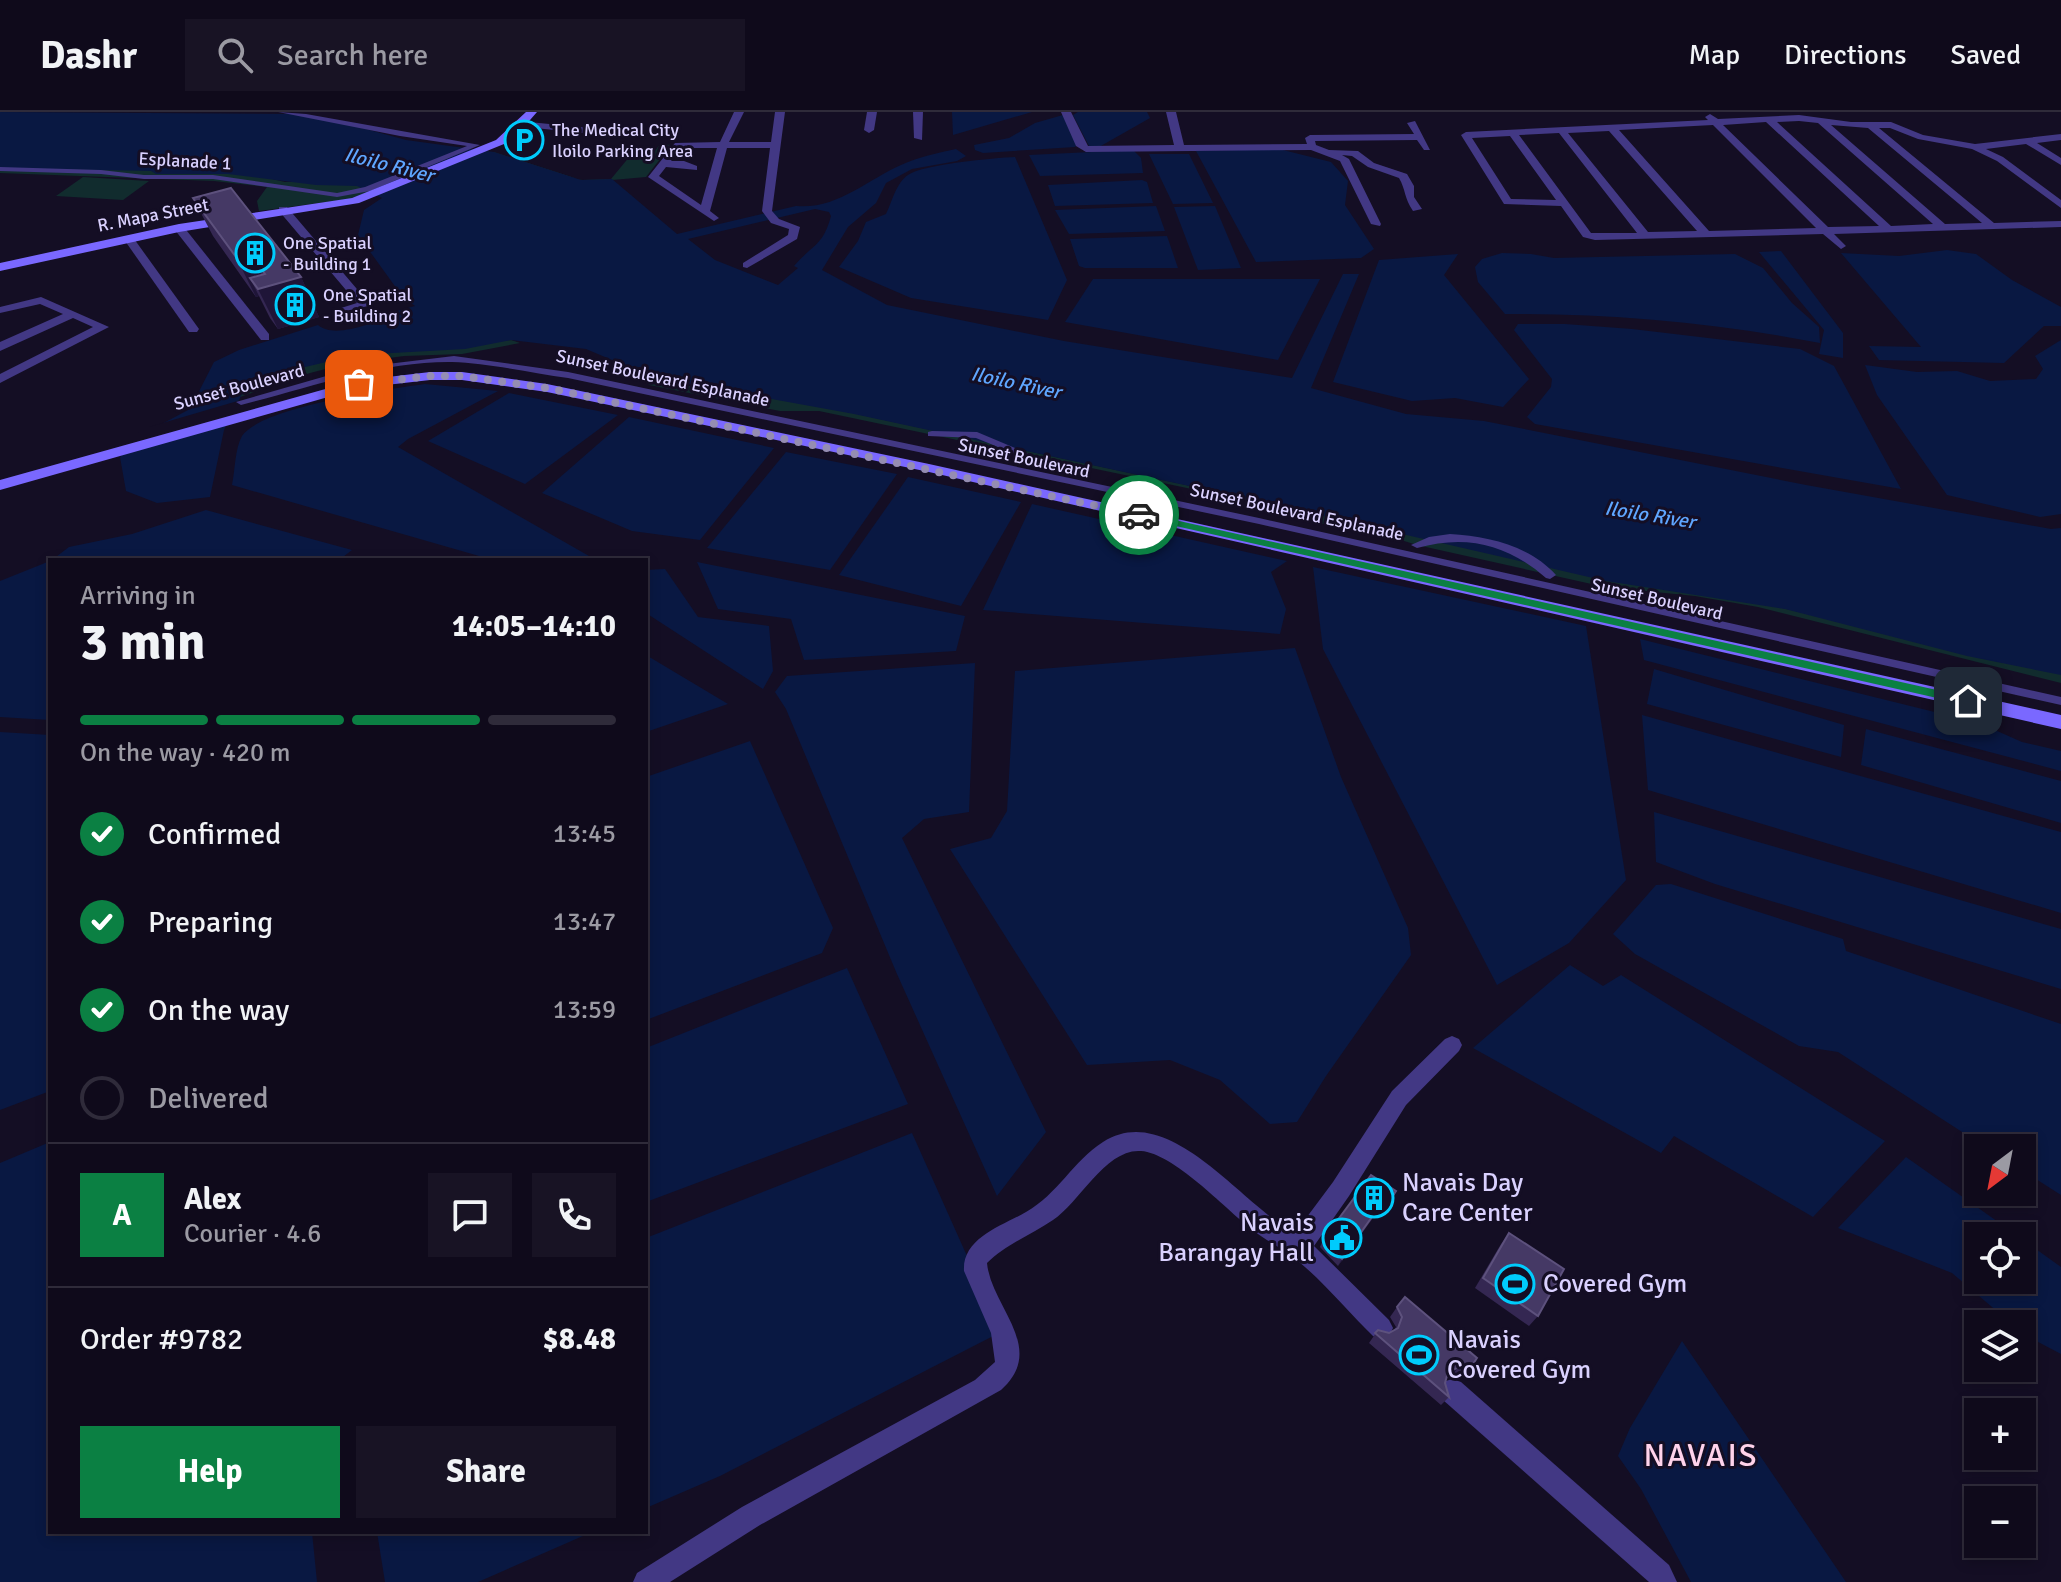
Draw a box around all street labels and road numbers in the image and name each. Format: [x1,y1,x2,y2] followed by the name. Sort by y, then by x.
[138,148,232,174] street label: Esplanade 1
[96,193,210,237] street label: R. Mapa Street
[554,345,772,411] street label: Sunset Boulevard Esplanade
[171,359,307,415] street label: Sunset Boulevard
[956,433,1092,483] street label: Sunset Boulevard
[1188,479,1406,545] street label: Sunset Boulevard Esplanade
[1589,573,1725,625] street label: Sunset Boulevard

